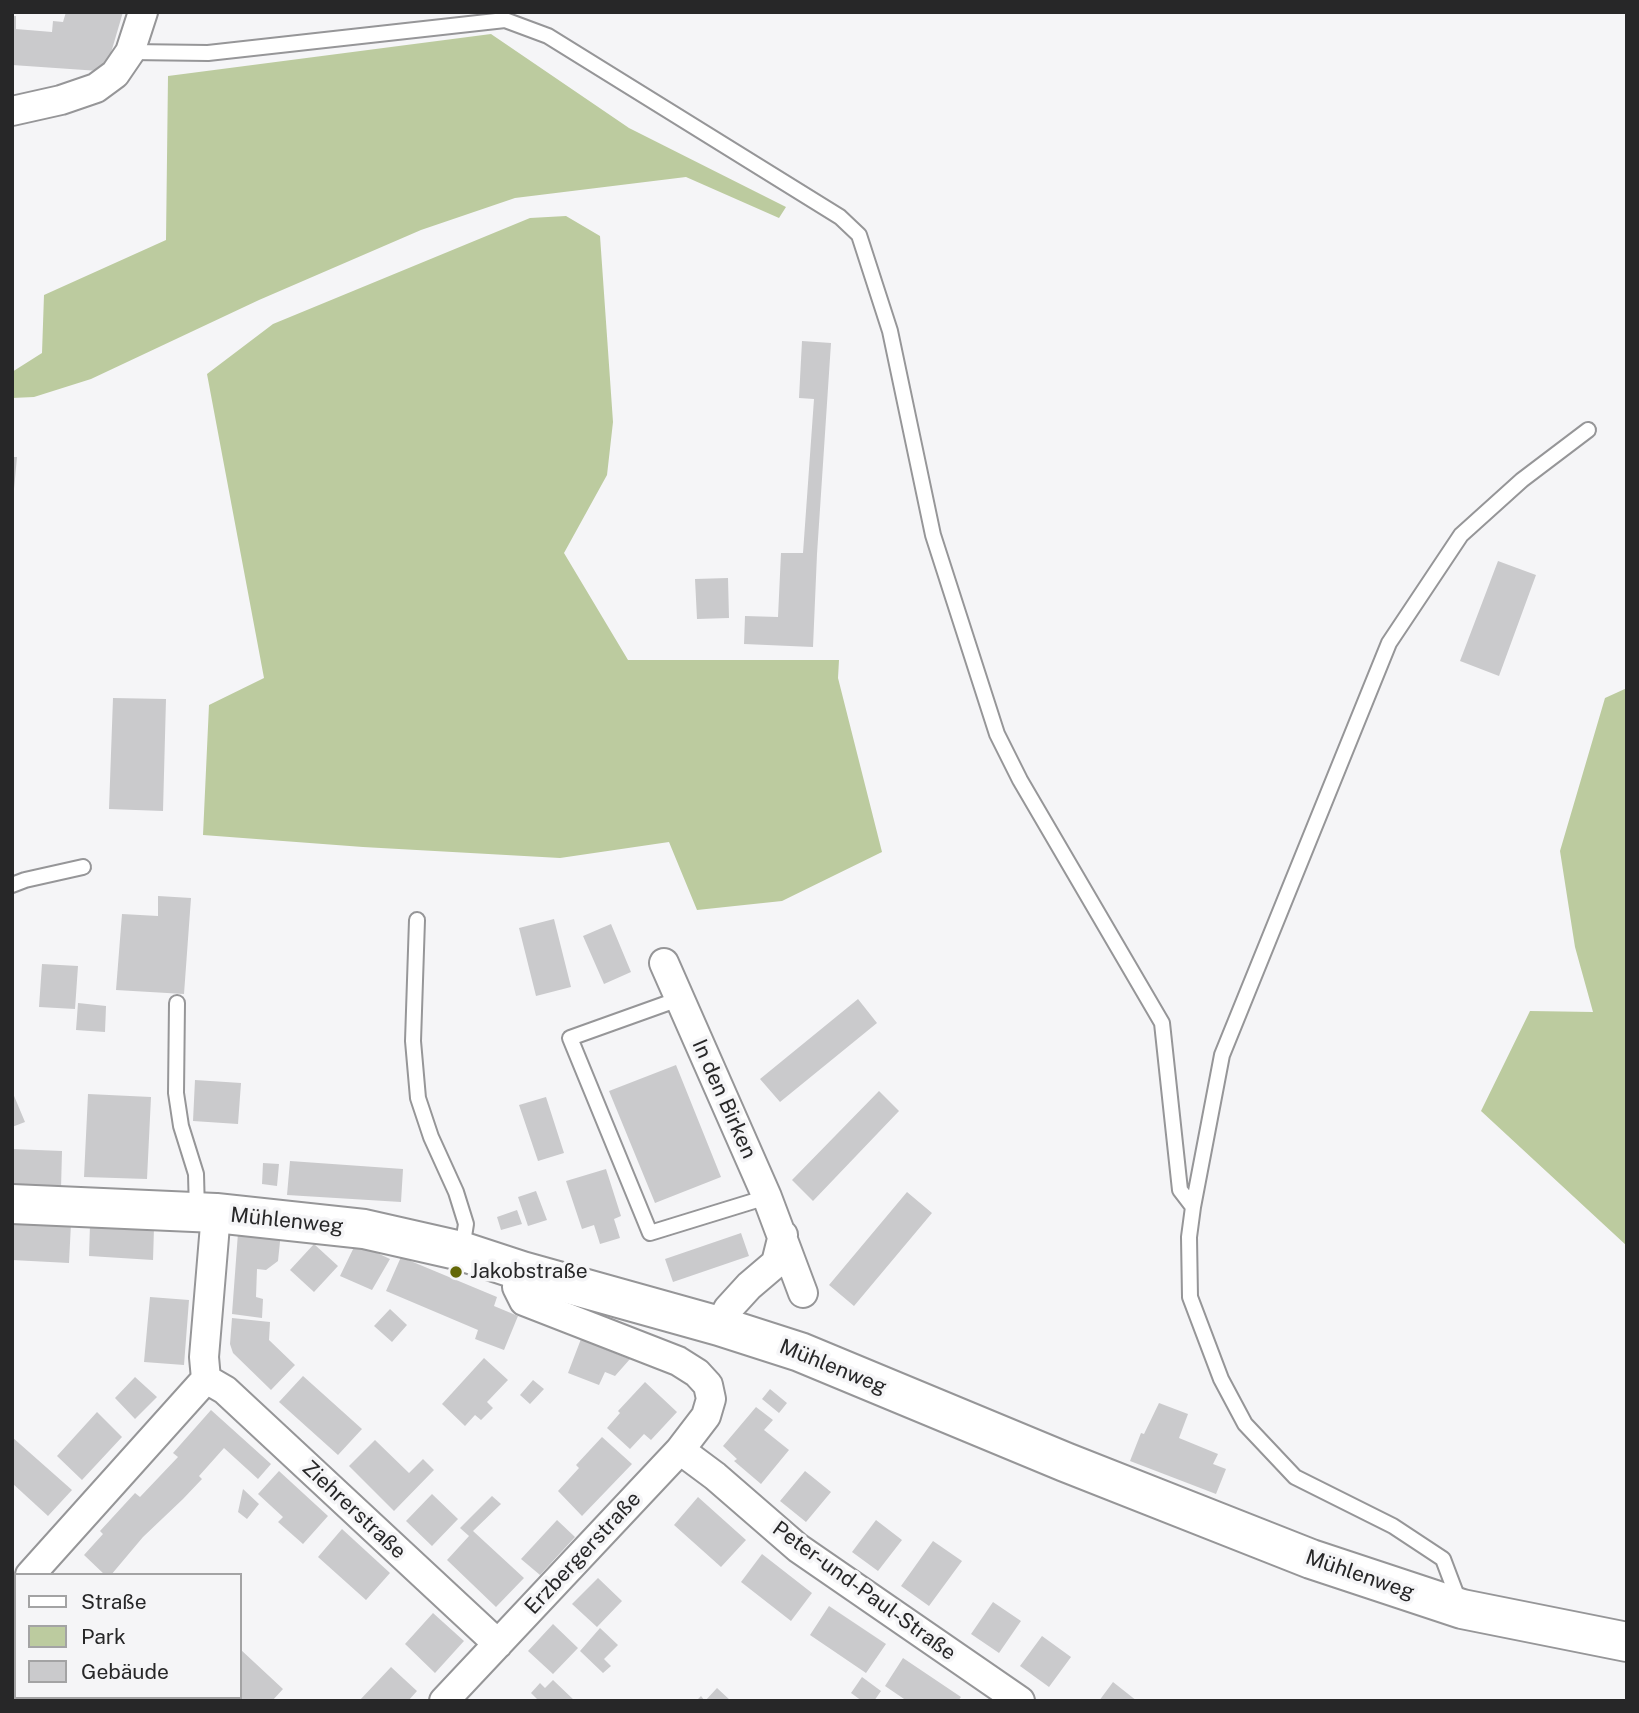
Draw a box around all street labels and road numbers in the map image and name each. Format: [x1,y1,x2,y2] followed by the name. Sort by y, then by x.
[687,1036,761,1162] street label: In den Birken
[229,1203,345,1239] street label: Mühlenweg
[776,1334,890,1400] street label: Mühlenweg
[297,1456,411,1564] street label: Ziehrerstraße
[520,1486,646,1620] street label: Erzbergerstraße
[767,1516,961,1666] street label: Peter-und-Paul-Straße
[1302,1545,1418,1605] street label: Mühlenweg

